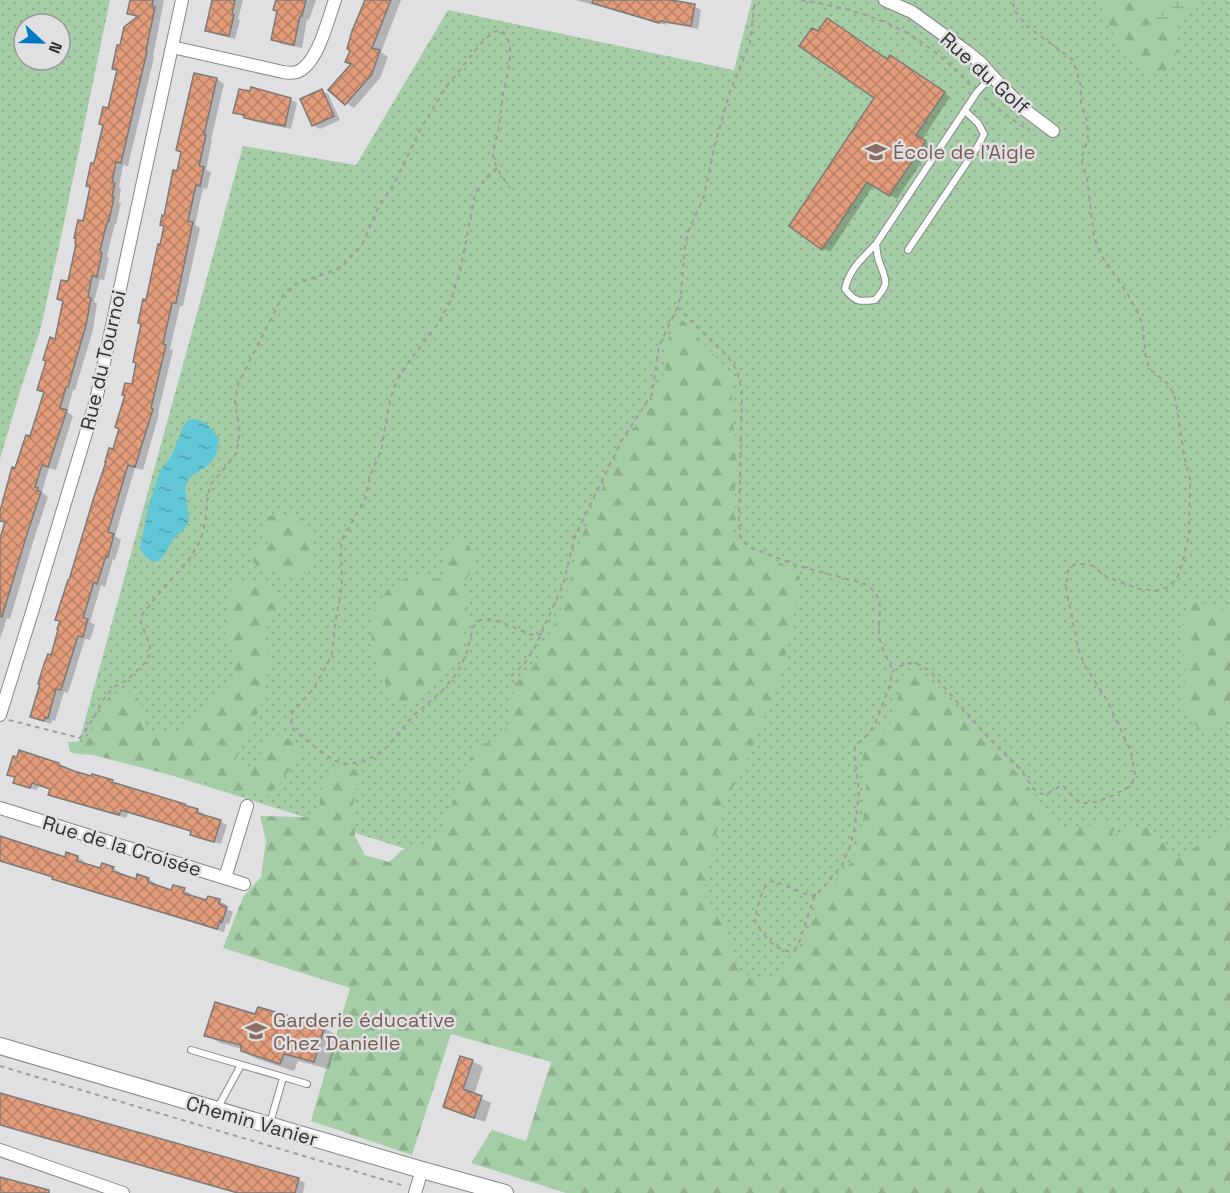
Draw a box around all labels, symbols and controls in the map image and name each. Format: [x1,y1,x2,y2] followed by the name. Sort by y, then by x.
[12,12,72,72] north arrow
[935,26,1035,120] street label: Rue du Golf
[44,39,67,56] text: N
[893,139,1036,165] place label: École de l'Aigle
[864,140,888,164] school or university icon: École de l'Aigle
[74,287,132,433] street label: Rue du Tournoi
[39,809,205,883] street label: Rue de la Croisée
[273,1007,455,1056] place label: Garderie éducative Chez Danielle
[244,1019,268,1043] school or university icon: Garderie éducative Chez Danielle
[183,1090,321,1152] street label: Chemin Vanier

